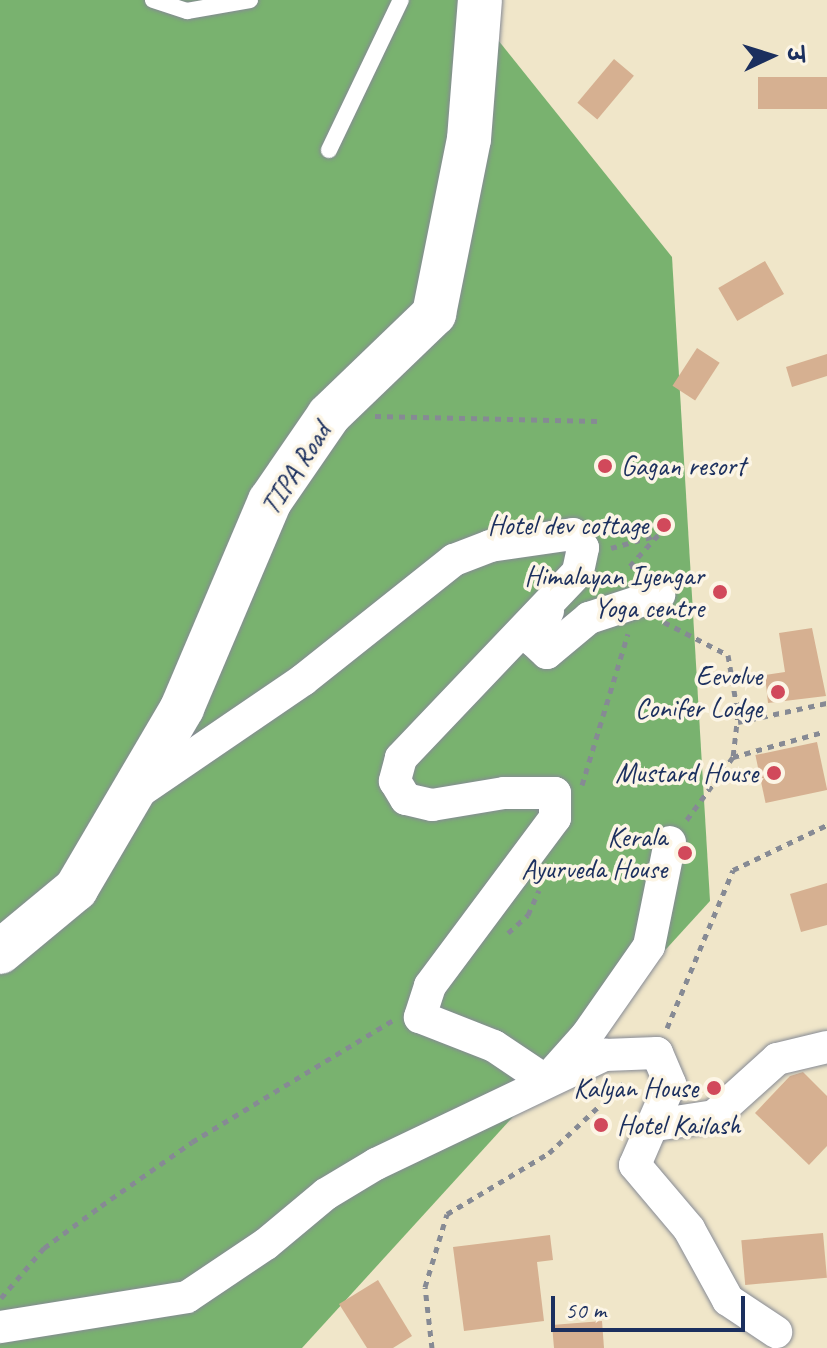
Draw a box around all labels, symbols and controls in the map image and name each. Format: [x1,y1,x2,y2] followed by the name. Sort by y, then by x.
[731,16,811,96] north arrow
[780,46,809,63] text: उ
[254,416,338,522] street label: TIPA Road
[621,449,745,483] place label: Gagan resort
[596,457,614,475] marker: Gagan resort
[488,508,648,542] place label: Hotel dev cottage
[655,516,673,534] marker: Hotel dev cottage
[525,559,704,625] place label: Himalayan Iyengar Yoga centre
[711,583,729,601] marker: Himalayan Iyengar Yoga centre
[635,659,762,725] place label: Eevolve Conifer Lodge
[769,683,787,701] marker: Eevolve Conifer Lodge
[615,756,758,790] place label: Mustard House
[765,764,783,782] marker: Mustard House
[521,820,667,886] place label: Kerala Ayurveda House
[674,842,696,864] marker: Kerala Ayurveda House
[573,1071,698,1105] place label: Kalyan House
[705,1079,723,1097] marker: Kalyan House
[617,1108,741,1142] place label: Hotel Kailash
[592,1116,610,1134] marker: Hotel Kailash
[555,1280,749,1330] scale bar
[565,1295,606,1325] text: 50 m

